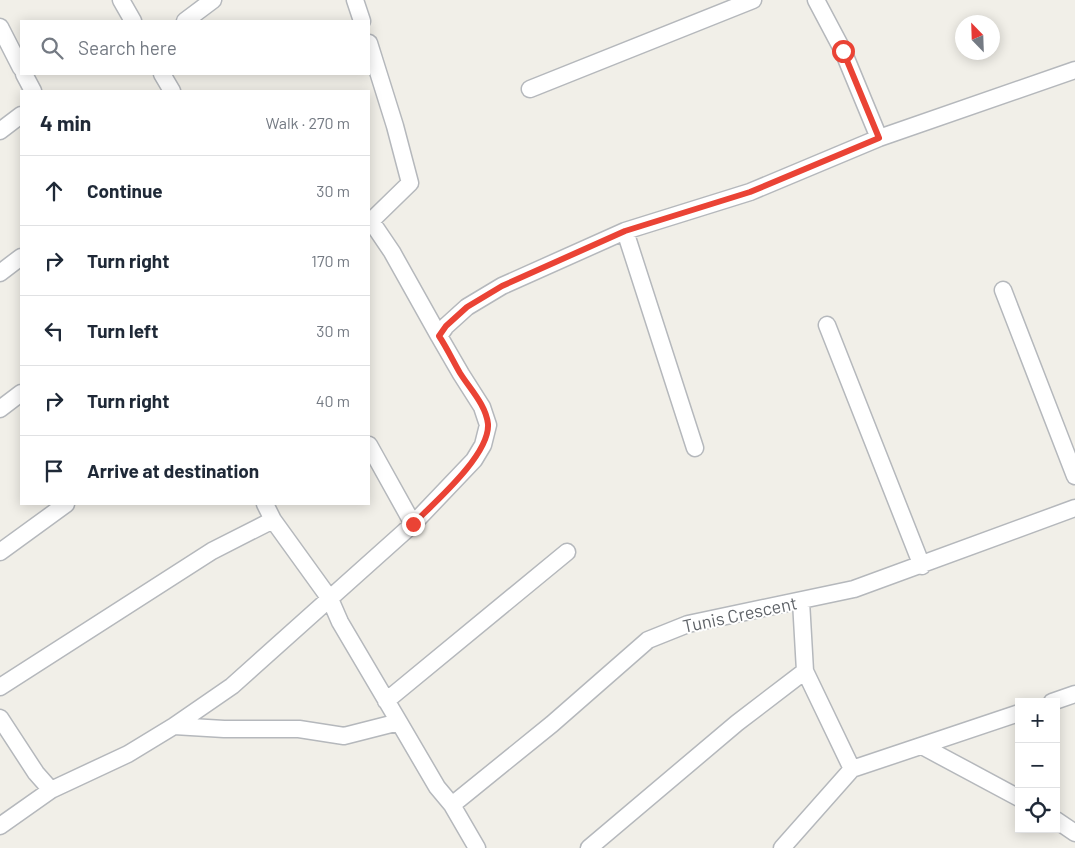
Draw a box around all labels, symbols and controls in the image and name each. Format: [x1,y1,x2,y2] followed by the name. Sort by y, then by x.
[955,15,1000,60] north arrow
[20,20,370,75] search box
[38,34,66,62] icon: search
[78,36,177,59] text: Search here
[832,40,855,63] route start
[40,110,91,135] text: 4 min
[265,113,350,132] text: Walk · 270 m
[40,177,68,205] icon: ahead
[87,179,163,202] text: Continue
[316,181,350,200] text: 30 m
[40,247,68,275] icon: right
[87,249,169,272] text: Turn right
[311,251,350,270] text: 170 m
[40,317,68,345] icon: left
[87,319,158,342] text: Turn left
[316,321,350,340] text: 30 m
[40,387,68,415] icon: right
[87,389,169,412] text: Turn right
[316,391,350,410] text: 40 m
[40,457,68,485] icon: arrive
[87,459,259,482] text: Arrive at destination
[402,513,425,536] route end
[681,591,799,637] street label: Tunis Crescent
[1015,698,1060,833] map controls
[1015,698,1060,743] button: +
[1015,743,1060,788] button: −
[1015,788,1060,833] button: locate

